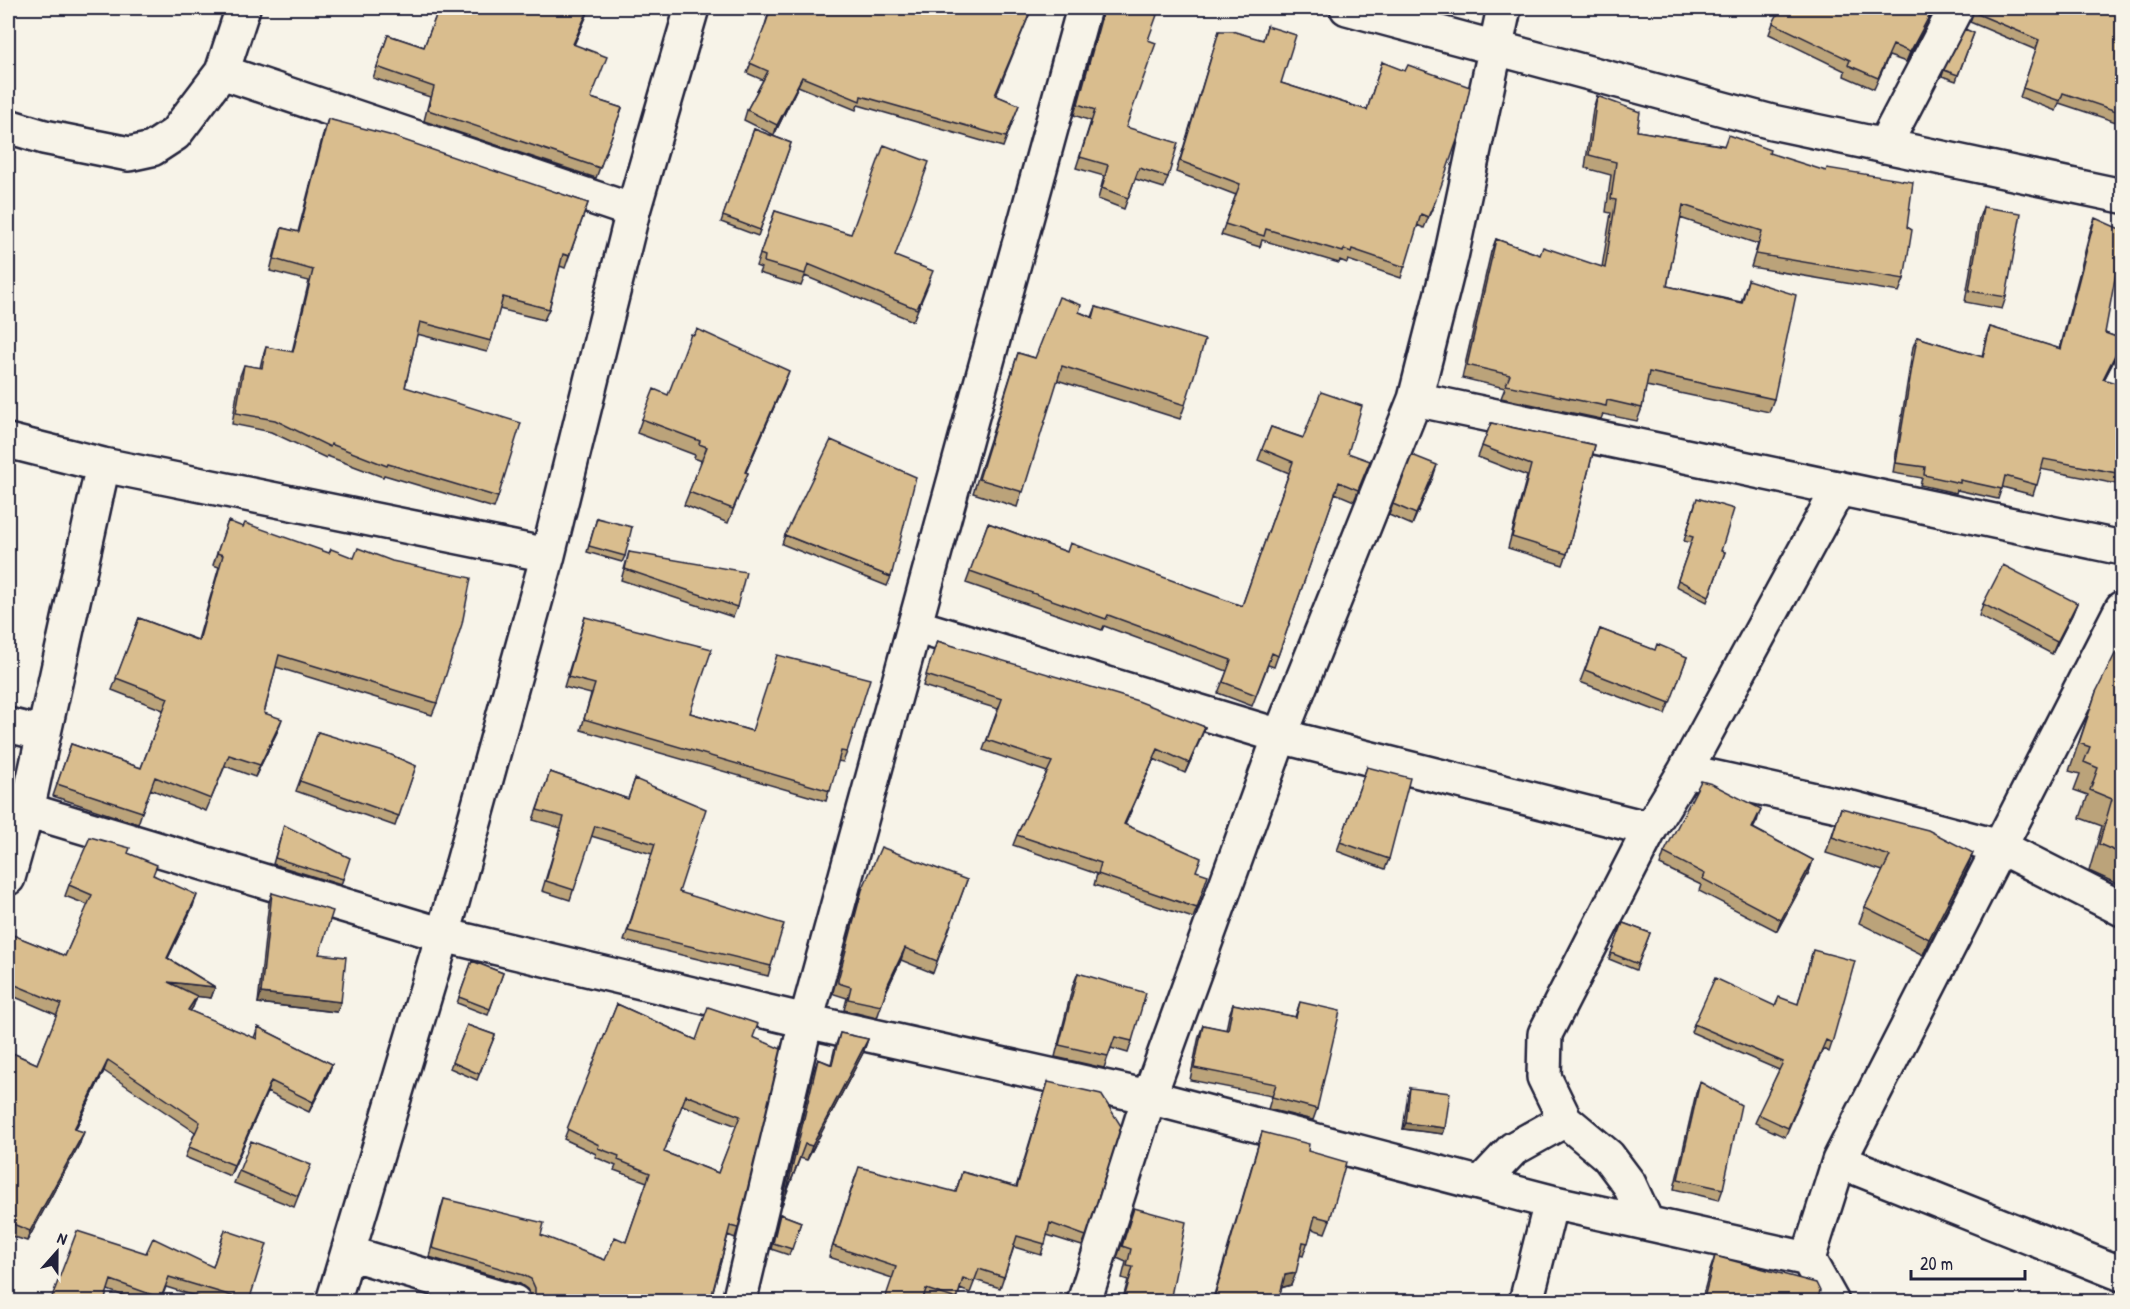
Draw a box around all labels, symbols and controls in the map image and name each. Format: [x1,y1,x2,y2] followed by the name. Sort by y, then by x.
[27,1222,87,1282] north arrow
[54,1226,71,1250] text: N
[1911,1243,2025,1281] scale bar
[1920,1251,1953,1276] text: 20 m

